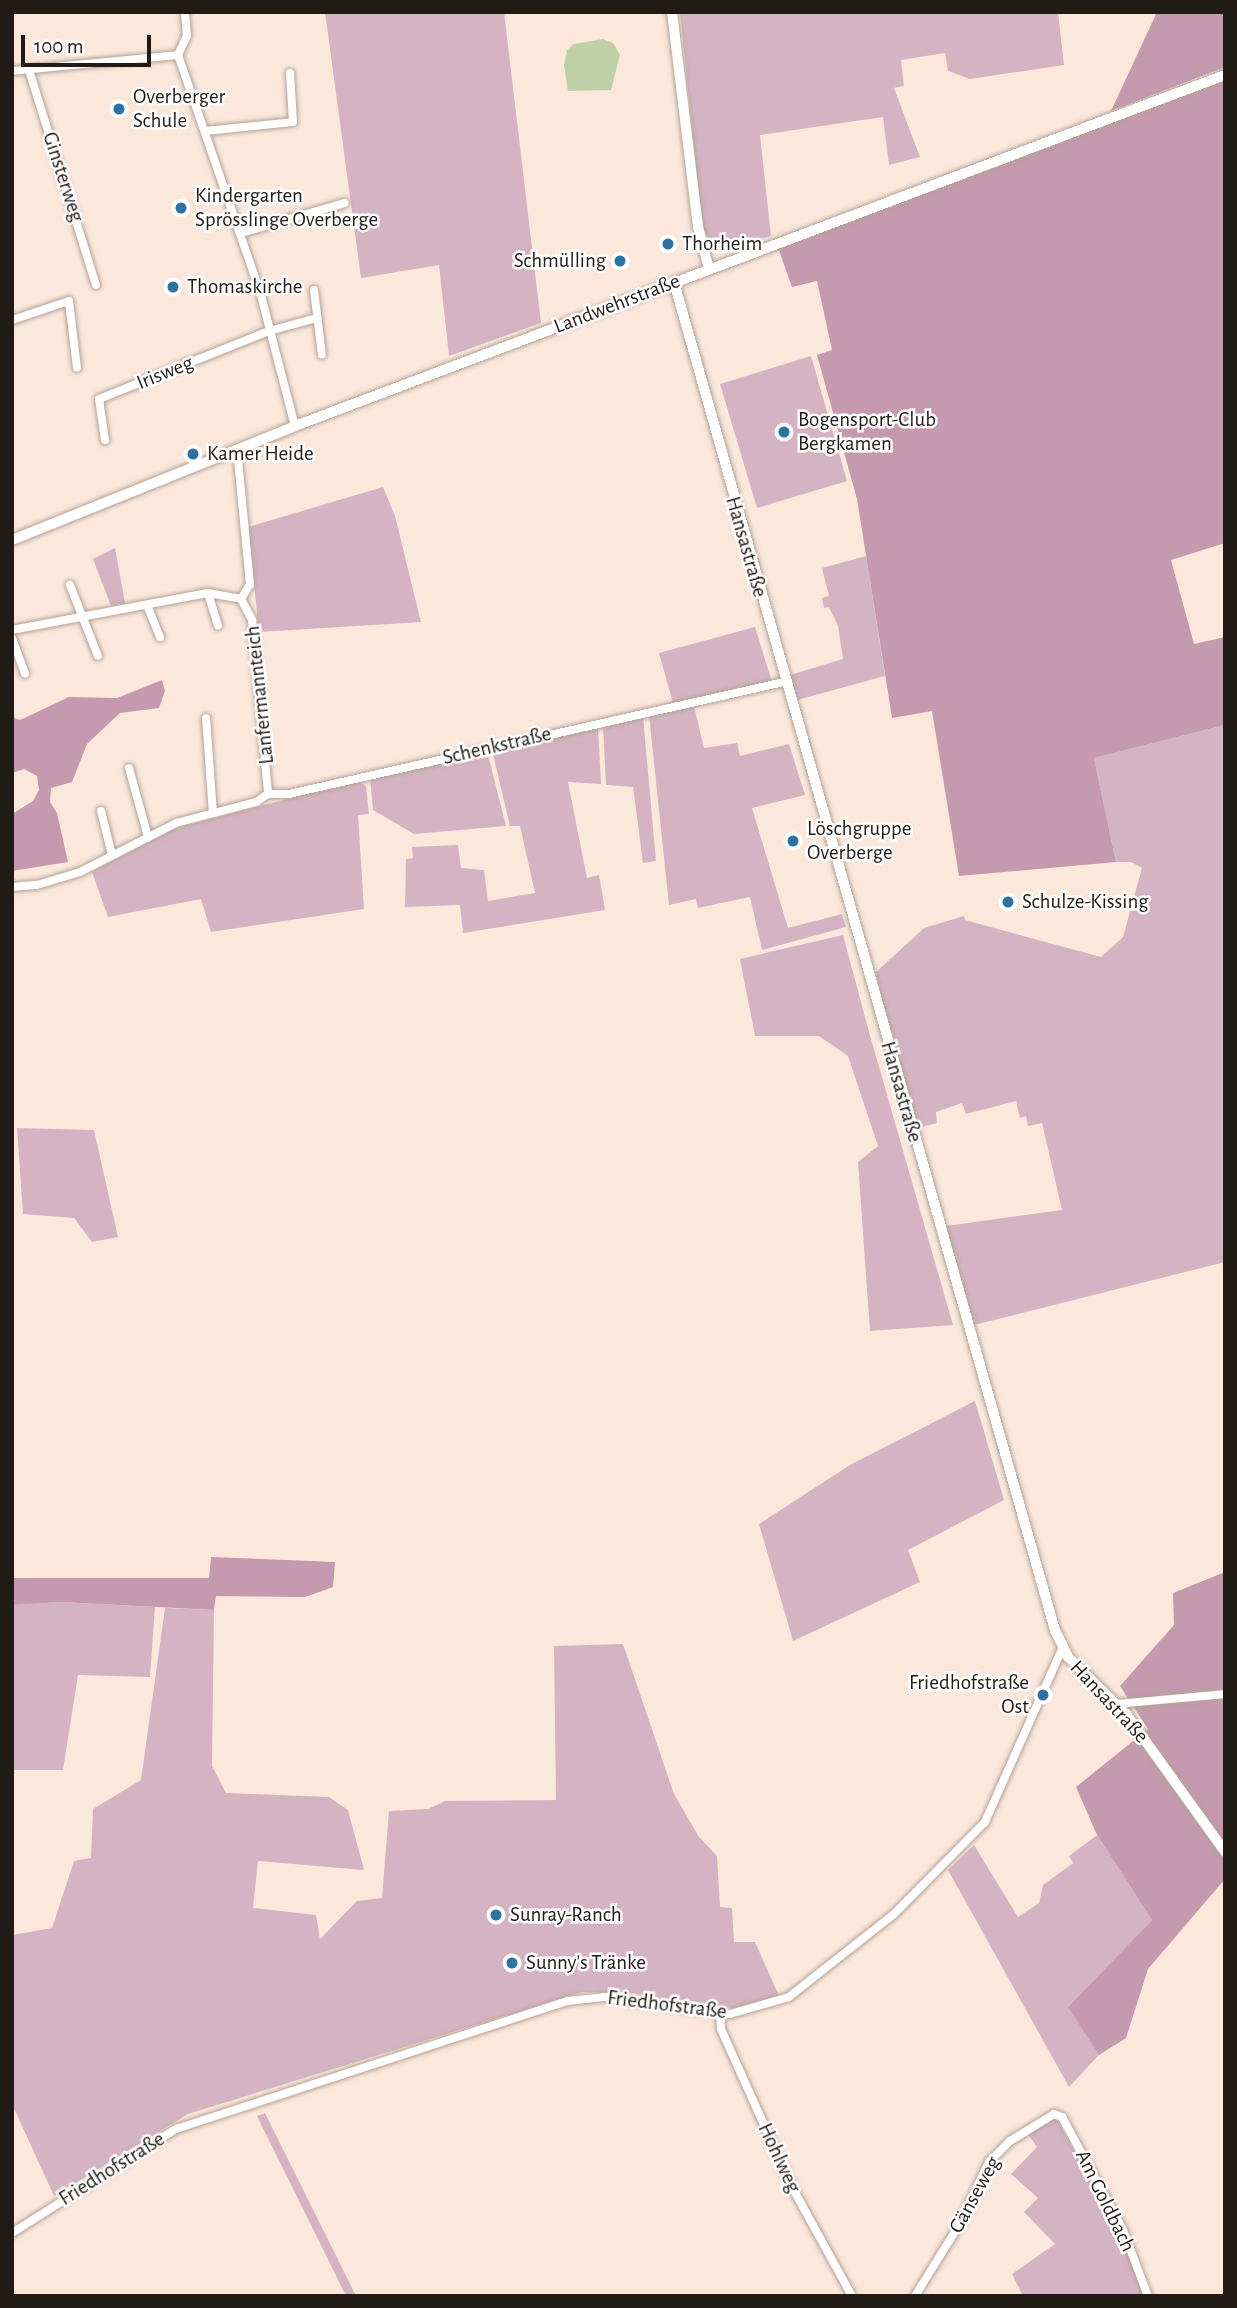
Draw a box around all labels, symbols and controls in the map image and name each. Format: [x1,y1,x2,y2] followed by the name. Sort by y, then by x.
[24,21,154,65] scale bar
[34,36,84,57] text: 100 m
[133,84,225,134] place label: Overberger Schule
[111,101,127,117] marker: Overberger Schule
[37,129,89,225] street label: Ginsterweg
[195,183,378,233] place label: Kindergarten Sprösslinge Overberge
[173,200,189,216] marker: Kindergarten Sprösslinge Overberge
[682,231,762,257] place label: Thorheim
[660,236,676,252] marker: Thorheim
[514,248,606,274] place label: Schmülling
[612,253,628,269] marker: Schmülling
[550,268,684,340] street label: Landwehrstraße
[187,274,302,300] place label: Thomaskirche
[165,279,181,295] marker: Thomaskirche
[133,350,197,396] street label: Irisweg
[798,407,936,457] place label: Bogensport-Club Bergkamen
[776,424,792,440] marker: Bogensport-Club Bergkamen
[207,441,314,467] place label: Kamer Heide
[185,446,201,462] marker: Kamer Heide
[720,494,772,600] street label: Hansastraße
[240,624,280,766] street label: Lanfermannteich
[440,721,554,771] street label: Schenkstraße
[807,816,911,866] place label: Löschgruppe Overberge
[785,833,801,849] marker: Löschgruppe Overberge
[1022,889,1149,915] place label: Schulze-Kissing
[1000,894,1016,910] marker: Schulze-Kissing
[875,1039,927,1145] street label: Hansastraße
[1064,1655,1154,1749] street label: Hansastraße
[909,1670,1029,1720] place label: Friedhofstraße Ost
[1035,1687,1051,1703] marker: Friedhofstraße Ost
[510,1902,622,1928] place label: Sunray-Ranch
[488,1907,504,1923] marker: Sunray-Ranch
[526,1950,646,1976] place label: Sunny's Tränke
[504,1955,520,1971] marker: Sunny's Tränke
[606,1985,728,2025] street label: Friedhofstraße
[752,2119,806,2197] street label: Hohlweg
[54,2127,170,2211] street label: Friedhofstraße
[1070,2146,1140,2256] street label: Am Goldbach
[944,2152,1006,2238] street label: Gänseweg

